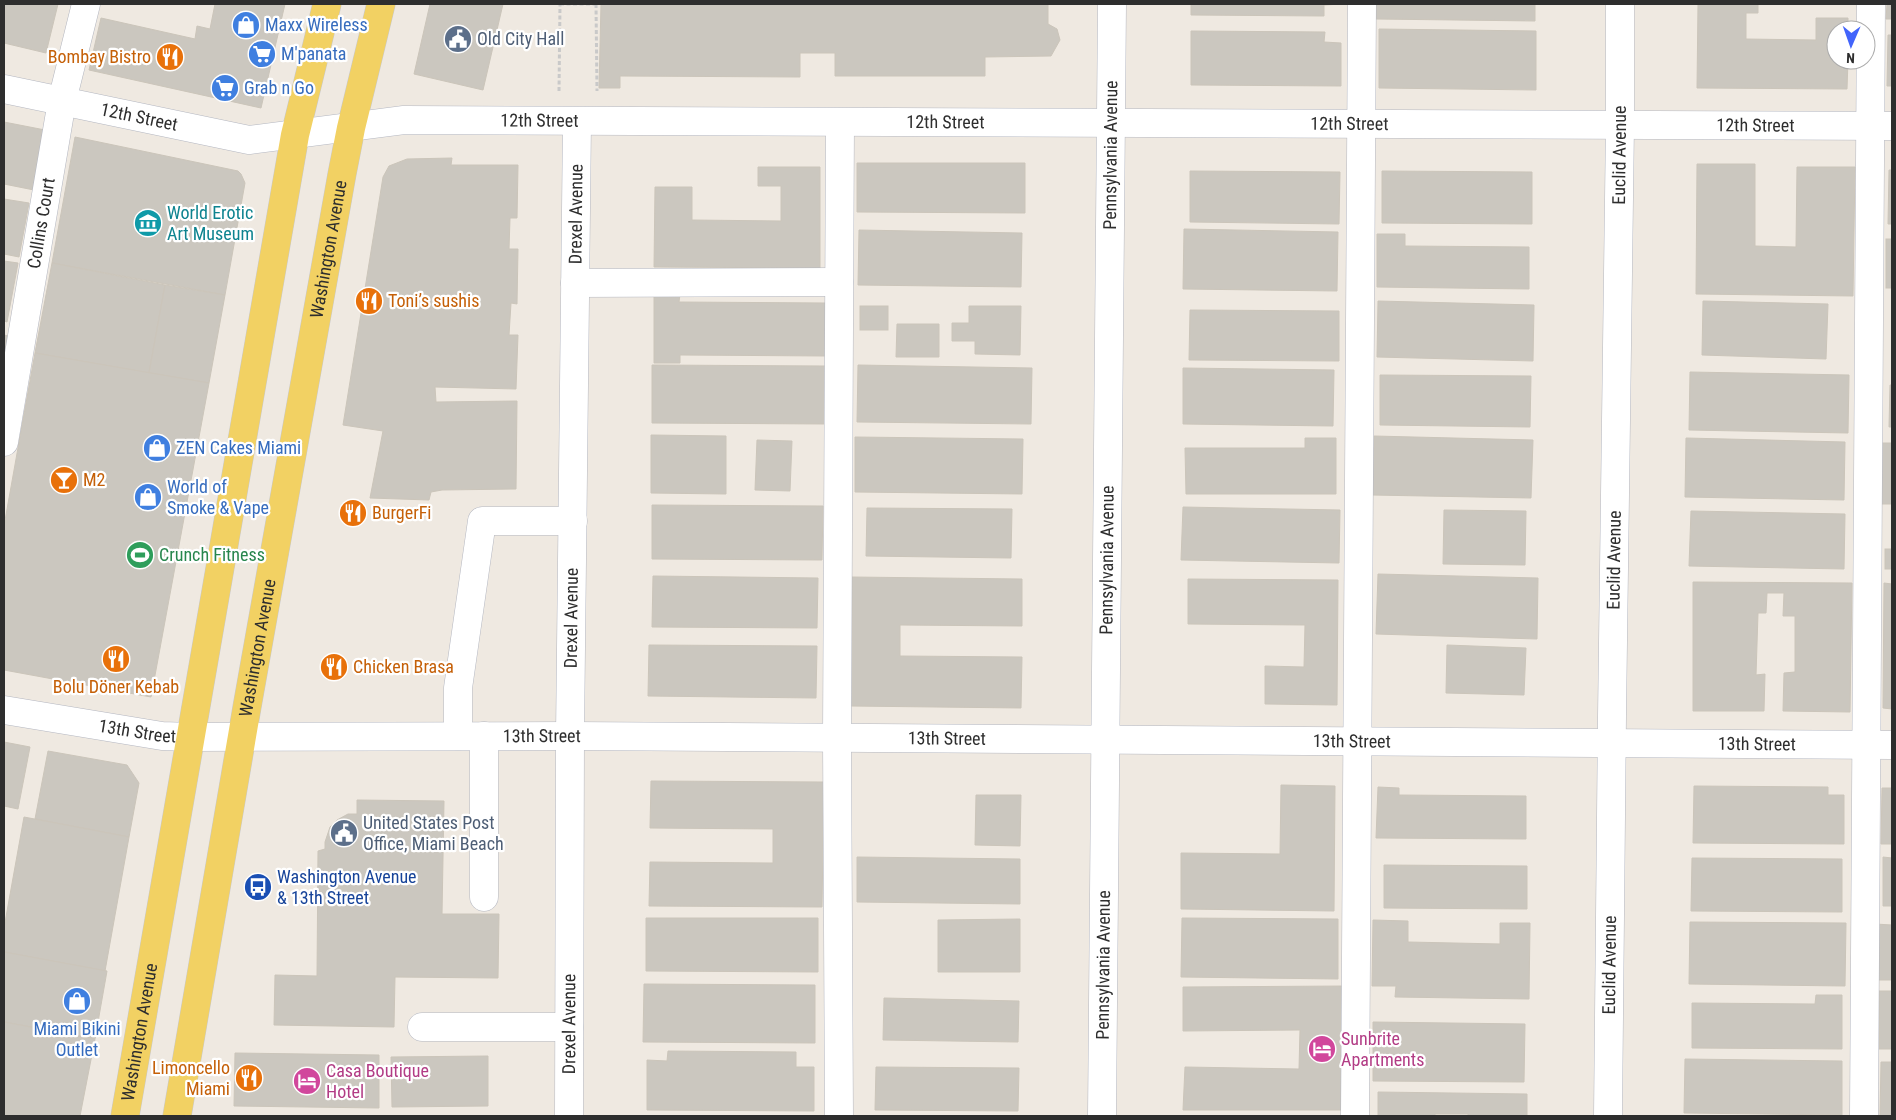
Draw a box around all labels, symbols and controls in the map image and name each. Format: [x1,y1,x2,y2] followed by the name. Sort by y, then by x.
[231,10,261,40] shop icon: Maxx Wireless
[265,14,368,35] place label: Maxx Wireless
[1826,20,1876,70] north arrow
[443,24,473,54] public building icon: Old City Hall
[477,28,564,49] place label: Old City Hall
[247,39,277,69] supermarket icon: M'panata
[155,42,185,72] restaurant icon: Bombay Bistro
[281,43,346,64] place label: M'panata
[48,46,151,67] place label: Bombay Bistro
[1846,50,1855,66] text: N
[210,73,240,103] supermarket icon: Grab n Go
[244,77,314,98] place label: Grab n Go
[1099,80,1121,230] street label: Pennsylvania Avenue
[99,98,180,135] street label: 12th Street
[1608,106,1630,205] street label: Euclid Avenue
[500,109,579,131] street label: 12th Street
[906,111,985,132] street label: 12th Street
[1310,113,1389,134] street label: 12th Street
[1716,114,1795,136] street label: 12th Street
[564,164,587,264] street label: Drexel Avenue
[23,176,59,270] street label: Collins Court
[306,179,351,320] street label: Washington Avenue
[167,202,254,244] place label: World Erotic Art Museum
[133,208,163,238] museum icon: World Erotic Art Museum
[354,286,384,316] restaurant icon: Toni’s sushis
[388,290,479,311] place label: Toni’s sushis
[142,433,172,463] shop icon: ZEN Cakes Miami
[176,437,301,458] place label: ZEN Cakes Miami
[49,465,79,495] bar icon: M2
[83,469,106,490] place label: M2
[167,476,269,518] place label: World of Smoke & Vape
[133,482,163,512] shop icon: World of Smoke & Vape
[1095,485,1118,635] street label: Pennsylvania Avenue
[338,498,368,528] restaurant icon: BurgerFi
[372,502,431,523] place label: BurgerFi
[1602,510,1625,610] street label: Euclid Avenue
[125,540,155,570] sports icon: Crunch Fitness
[159,544,265,565] place label: Crunch Fitness
[560,568,582,668] street label: Drexel Avenue
[235,577,280,718] street label: Washington Avenue
[101,644,131,674] restaurant icon: Bolu Döner Kebab
[319,652,349,682] restaurant icon: Chicken Brasa
[353,656,454,677] place label: Chicken Brasa
[53,676,179,697] place label: Bolu Döner Kebab
[97,715,176,746] street label: 13th Street
[503,725,581,746] street label: 13th Street
[908,727,986,749] street label: 13th Street
[1313,730,1391,752] street label: 13th Street
[1718,733,1796,754] street label: 13th Street
[363,812,504,854] place label: United States Post Office, Miami Beach
[329,818,359,848] public building icon: United States Post Office, Miami Beach
[277,866,417,908] place label: Washington Avenue & 13th Street
[243,872,273,902] bus stop icon: Washington Avenue & 13th Street
[1092,890,1114,1040] street label: Pennsylvania Avenue
[1598,915,1620,1015] street label: Euclid Avenue
[117,962,161,1103] street label: Washington Avenue
[558,974,579,1074] street label: Drexel Avenue
[62,986,92,1016] shop icon: Miami Bikini Outlet
[33,1018,121,1060] place label: Miami Bikini Outlet
[1341,1028,1424,1070] place label: Sunbrite Apartments
[1307,1034,1337,1064] hotel icon: Sunbrite Apartments
[152,1057,230,1099] place label: Limoncello Miami
[326,1060,429,1102] place label: Casa Boutique Hotel
[234,1063,264,1093] restaurant icon: Limoncello Miami
[292,1066,322,1096] hotel icon: Casa Boutique Hotel

